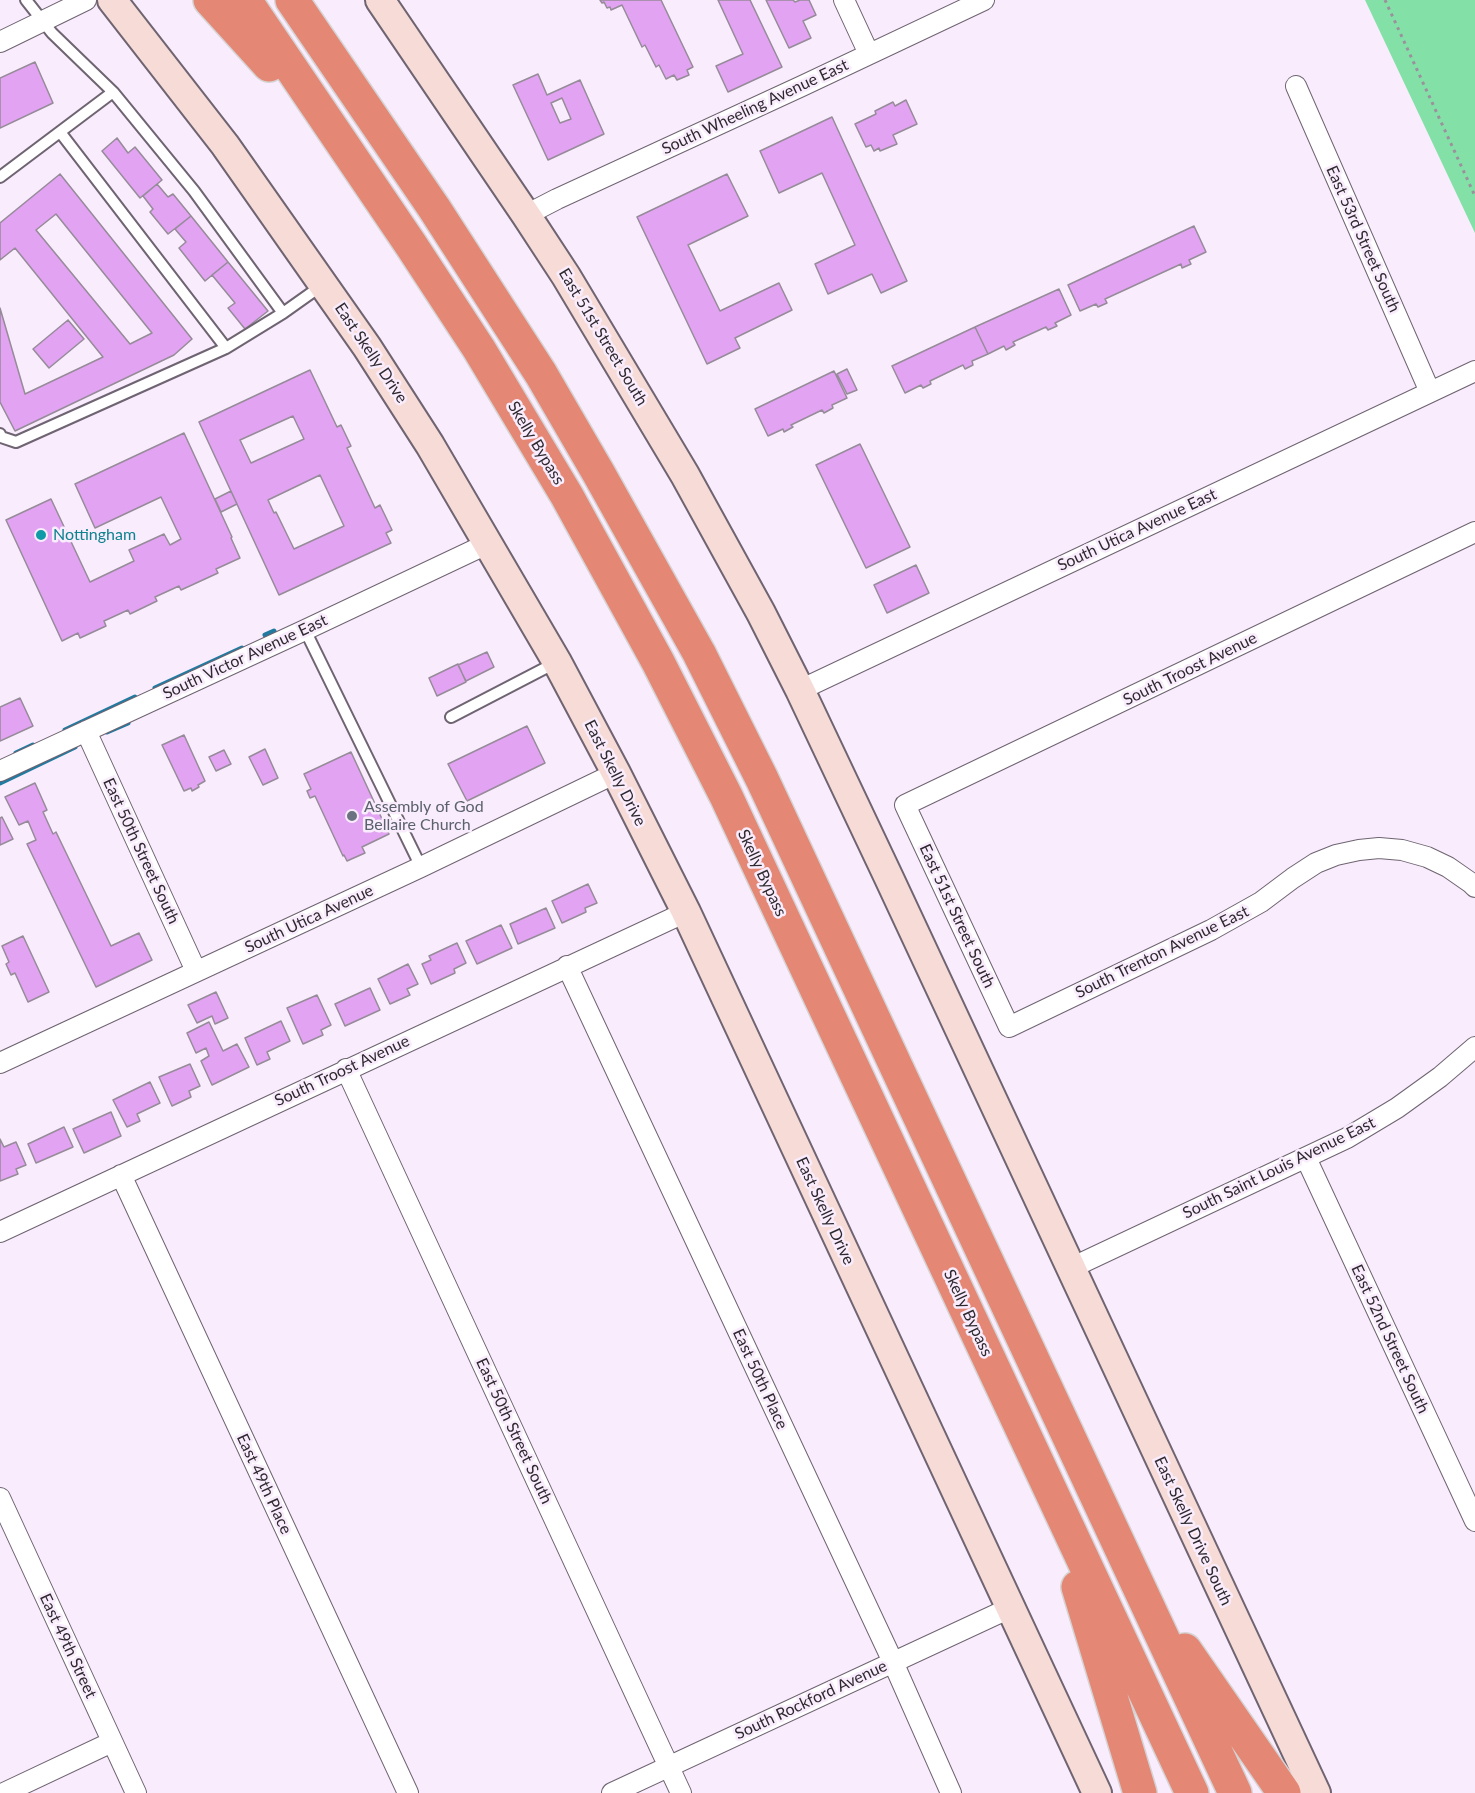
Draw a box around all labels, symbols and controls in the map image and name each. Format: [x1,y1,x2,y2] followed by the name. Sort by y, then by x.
[659,55,851,159] street label: South Wheeling Avenue East
[1322,163,1404,315] street label: East 53rd Street South
[554,265,652,409] street label: East 51st Street South
[330,299,412,407] street label: East Skelly Drive
[504,398,568,488] street label: Skelly Bypass
[1054,485,1220,575] street label: South Utica Avenue East
[53,525,136,545] place label: Nottingham
[34,528,48,542] marker: Nottingham
[160,610,330,704] street label: South Victor Avenue East
[1120,628,1260,710] street label: South Troost Avenue
[580,717,650,829] street label: East Skelly Drive
[99,775,183,927] street label: East 50th Street South
[364,797,484,835] place label: Assembly of God Bellaire Church
[345,809,359,823] marker: Assembly of God Bellaire Church
[733,826,791,920] street label: Skelly Bypass
[915,841,999,991] street label: East 51st Street South
[242,881,376,957] street label: South Utica Avenue
[1072,902,1252,1002] street label: South Trenton Avenue East
[272,1031,412,1111] street label: South Troost Avenue
[1180,1113,1378,1223] street label: South Saint Louis Avenue East
[792,1154,858,1268] street label: East Skelly Drive
[1347,1262,1433,1416] street label: East 52nd Street South
[939,1266,997,1360] street label: Skelly Bypass
[728,1326,792,1432] street label: East 50th Place
[472,1355,556,1507] street label: East 50th Street South
[232,1431,296,1537] street label: East 49th Place
[1150,1454,1236,1608] street label: East Skelly Drive South
[35,1591,101,1701] street label: East 49th Street
[732,1656,890,1744] street label: South Rockford Avenue

